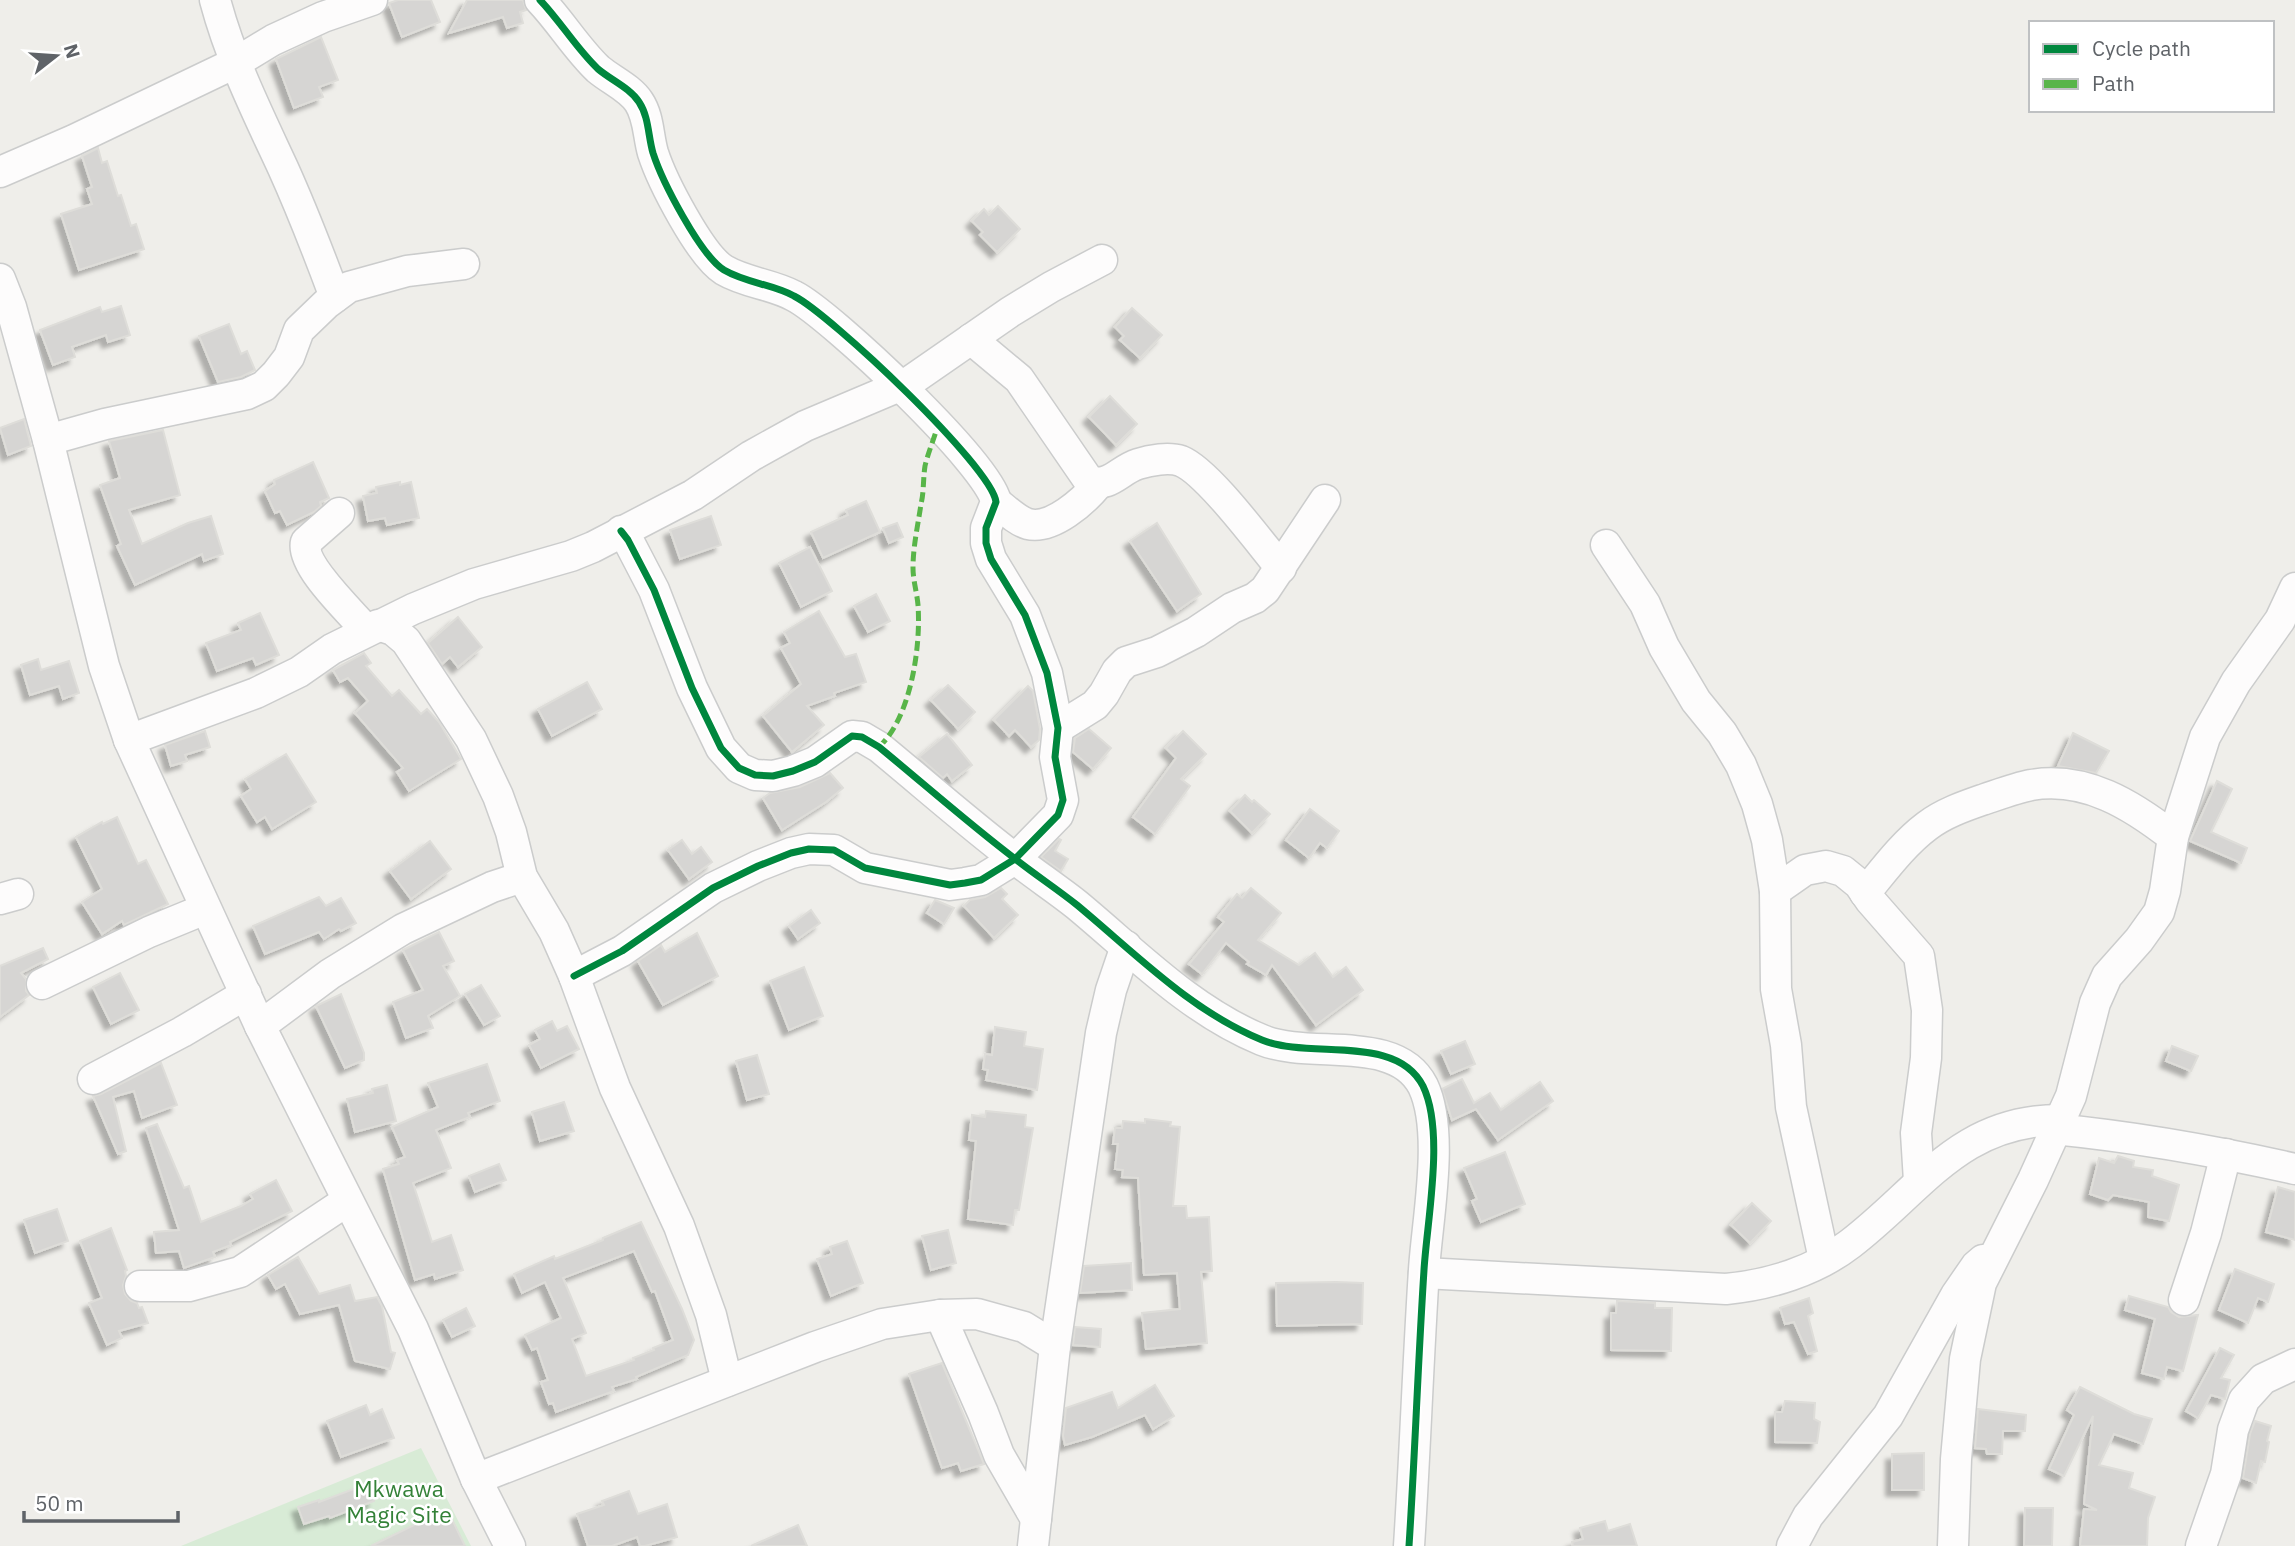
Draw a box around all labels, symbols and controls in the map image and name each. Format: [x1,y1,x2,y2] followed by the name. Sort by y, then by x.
[21,21,91,91] north arrow
[2029,21,2274,112] legend
[2092,34,2191,62] text: Cycle path
[59,41,86,61] text: N
[2092,69,2135,97] text: Path
[346,1473,452,1529] park label: Mkwawa Magic Site
[24,1480,178,1524] scale bar
[35,1489,84,1517] text: 50 m

